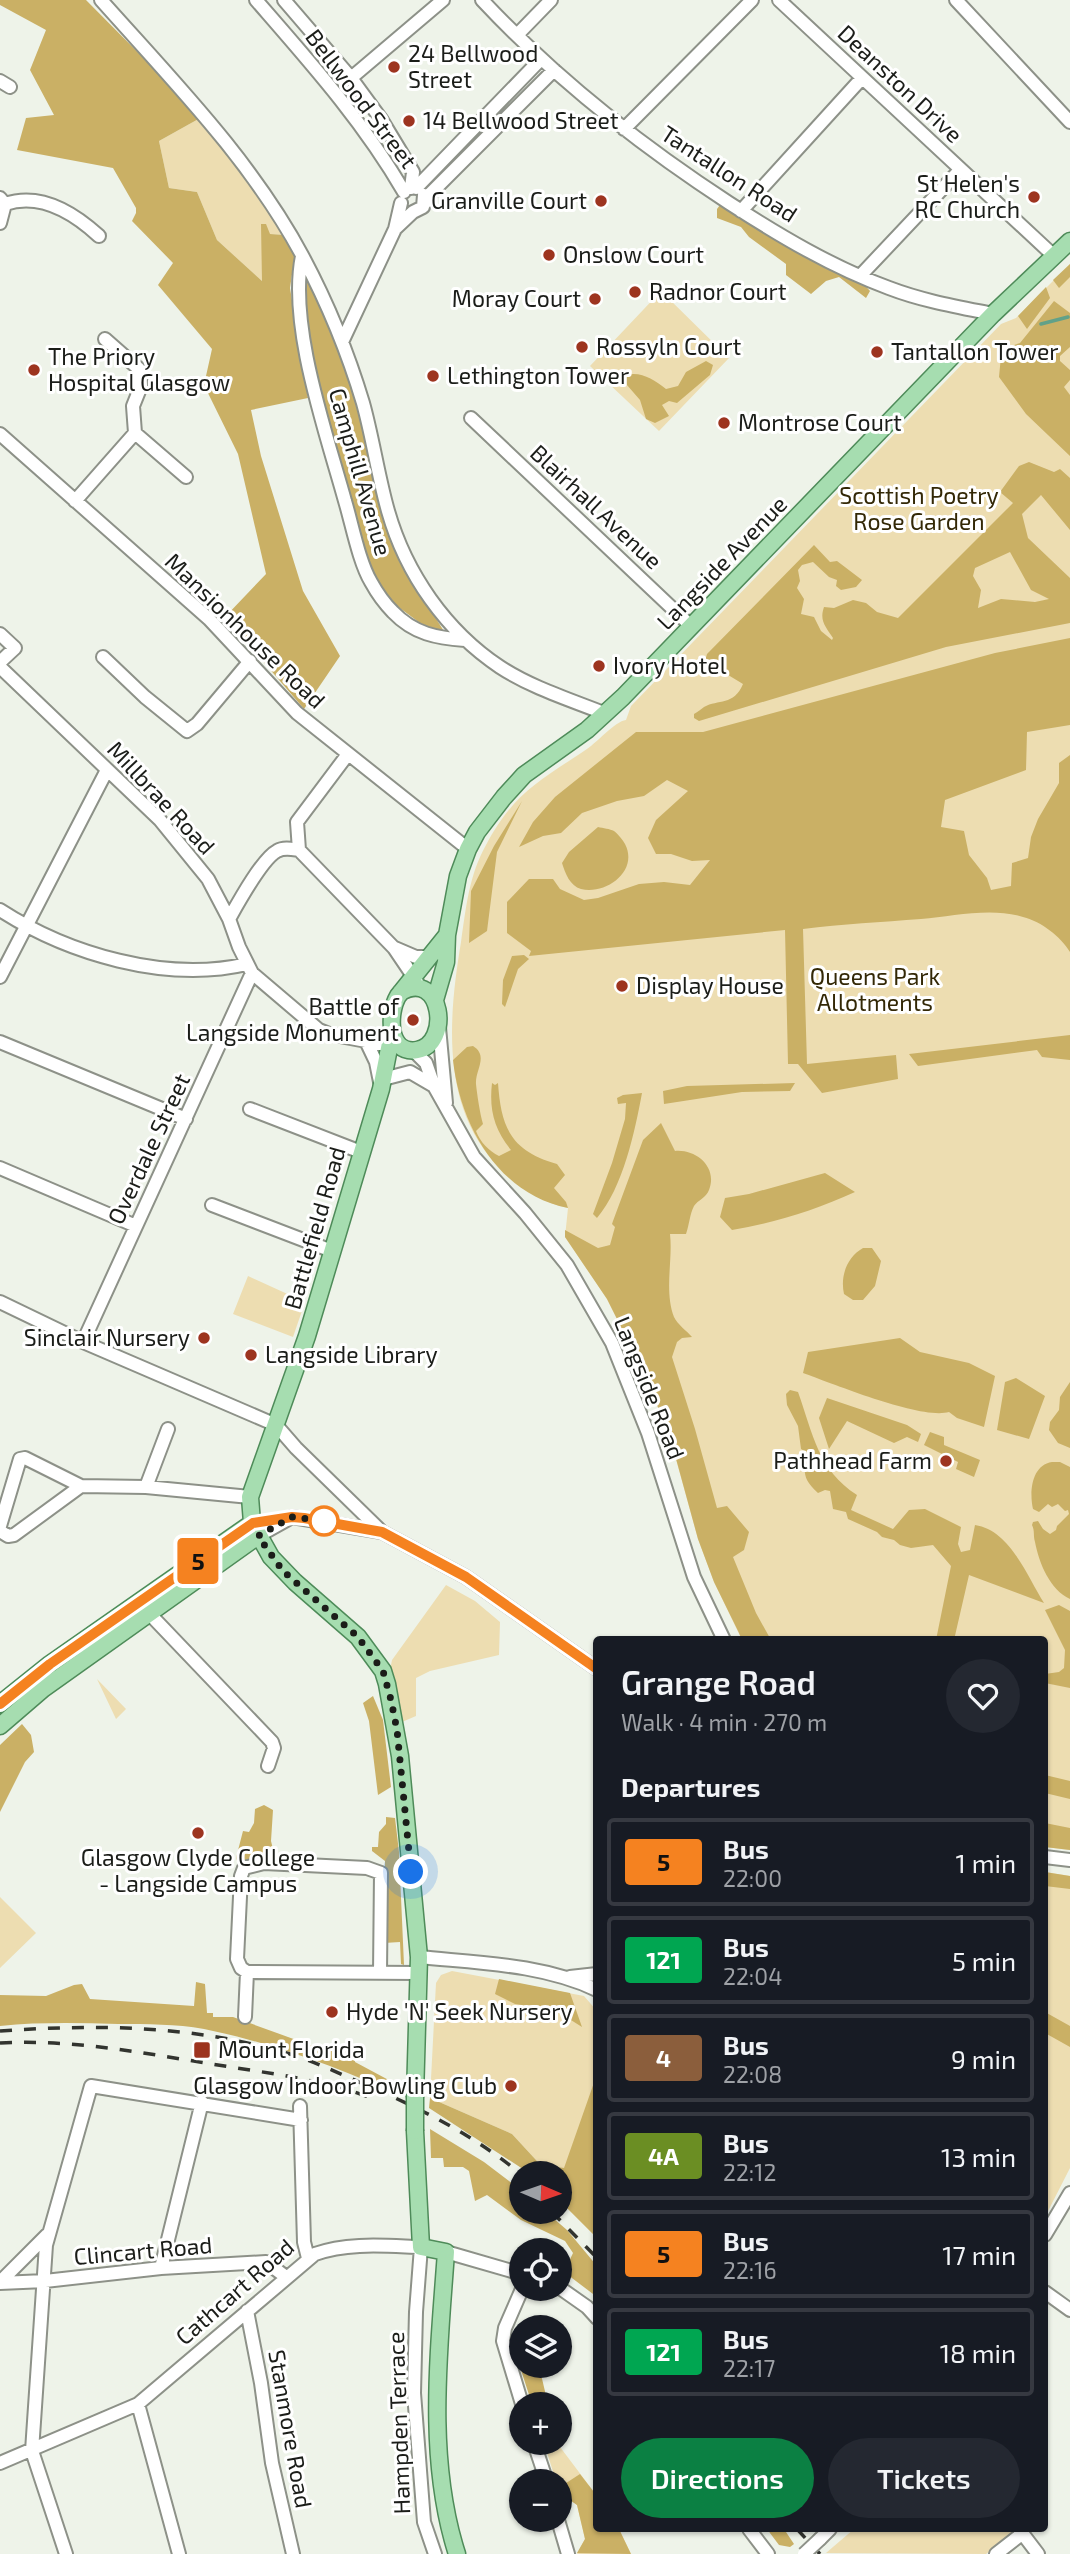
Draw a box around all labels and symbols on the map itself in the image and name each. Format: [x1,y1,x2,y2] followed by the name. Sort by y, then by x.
[833,18,969,148] street label: Deanston Drive
[300,23,423,174] street label: Bellwood Street
[408,39,538,93] place label: 24 Bellwood Street
[386,59,402,75] marker: 24 Bellwood Street
[423,106,619,134] place label: 14 Bellwood Street
[401,113,417,129] marker: 14 Bellwood Street
[656,119,803,228] street label: Tantallon Road
[914,169,1020,223] place label: St Helen's RC Church
[431,186,587,214] place label: Granville Court
[1026,189,1042,205] marker: St Helen's RC Church
[593,193,609,209] marker: Granville Court
[563,240,704,268] place label: Onslow Court
[541,247,557,263] marker: Onslow Court
[649,277,787,305] place label: Radnor Court
[452,284,581,312] place label: Moray Court
[627,284,643,300] marker: Radnor Court
[587,291,603,307] marker: Moray Court
[596,332,741,360] place label: Rossyln Court
[891,337,1059,365] place label: Tantallon Tower
[574,339,590,355] marker: Rossyln Court
[48,342,230,396] place label: The Priory Hospital Glasgow
[869,344,885,360] marker: Tantallon Tower
[447,361,629,389] place label: Lethington Tower
[26,362,42,378] marker: The Priory Hospital Glasgow
[425,368,441,384] marker: Lethington Tower
[324,385,398,559] street label: Camphill Avenue
[738,408,902,436] place label: Montrose Court
[716,415,732,431] marker: Montrose Court
[525,438,668,574] street label: Blairhall Avenue
[839,481,999,535] park label: Scottish Poetry Rose Garden
[650,490,792,635] street label: Langside Avenue
[160,547,332,714] street label: Mansionhouse Road
[613,651,727,679] place label: Ivory Hotel
[591,658,607,674] marker: Ivory Hotel
[102,735,221,860] street label: Millbrae Road
[810,962,940,1016] park label: Queens Park Allotments
[636,971,784,999] place label: Display House
[614,978,630,994] marker: Display House
[186,992,400,1046] place label: Battle of Langside Monument
[405,1012,421,1028] marker: Battle of Langside Monument
[101,1069,195,1228] street label: Overdale Street
[277,1143,351,1312] street label: Battlefield Road
[609,1312,691,1463] street label: Langside Road
[24,1323,190,1351] place label: Sinclair Nursery
[196,1330,212,1346] marker: Sinclair Nursery
[265,1340,438,1368] place label: Langside Library
[243,1347,259,1363] marker: Langside Library
[773,1446,932,1474] place label: Pathhead Farm
[938,1453,954,1469] marker: Pathhead Farm
[309,1506,339,1536] unlabelled marker
[175,1538,221,1584] line badge: 5
[190,1825,206,1841] marker: Glasgow Clyde College - Langside Campus
[81,1843,315,1897] place label: Glasgow Clyde College - Langside Campus
[393,1854,428,1889] your location
[346,1997,573,2025] place label: Hyde 'N' Seek Nursery
[324,2004,340,2020] marker: Hyde 'N' Seek Nursery
[218,2035,365,2063] place label: Mount Florida
[192,2040,212,2060] marker: Mount Florida
[193,2071,497,2099] place label: Glasgow Indoor Bowling Club
[503,2078,519,2094] marker: Glasgow Indoor Bowling Club
[509,2161,572,2224] north arrow
[72,2230,213,2270] street label: Clincart Road
[169,2232,299,2350] street label: Cathcart Road
[381,2331,415,2515] street label: Hampden Terrace
[263,2348,319,2510] street label: Stanmore Road

